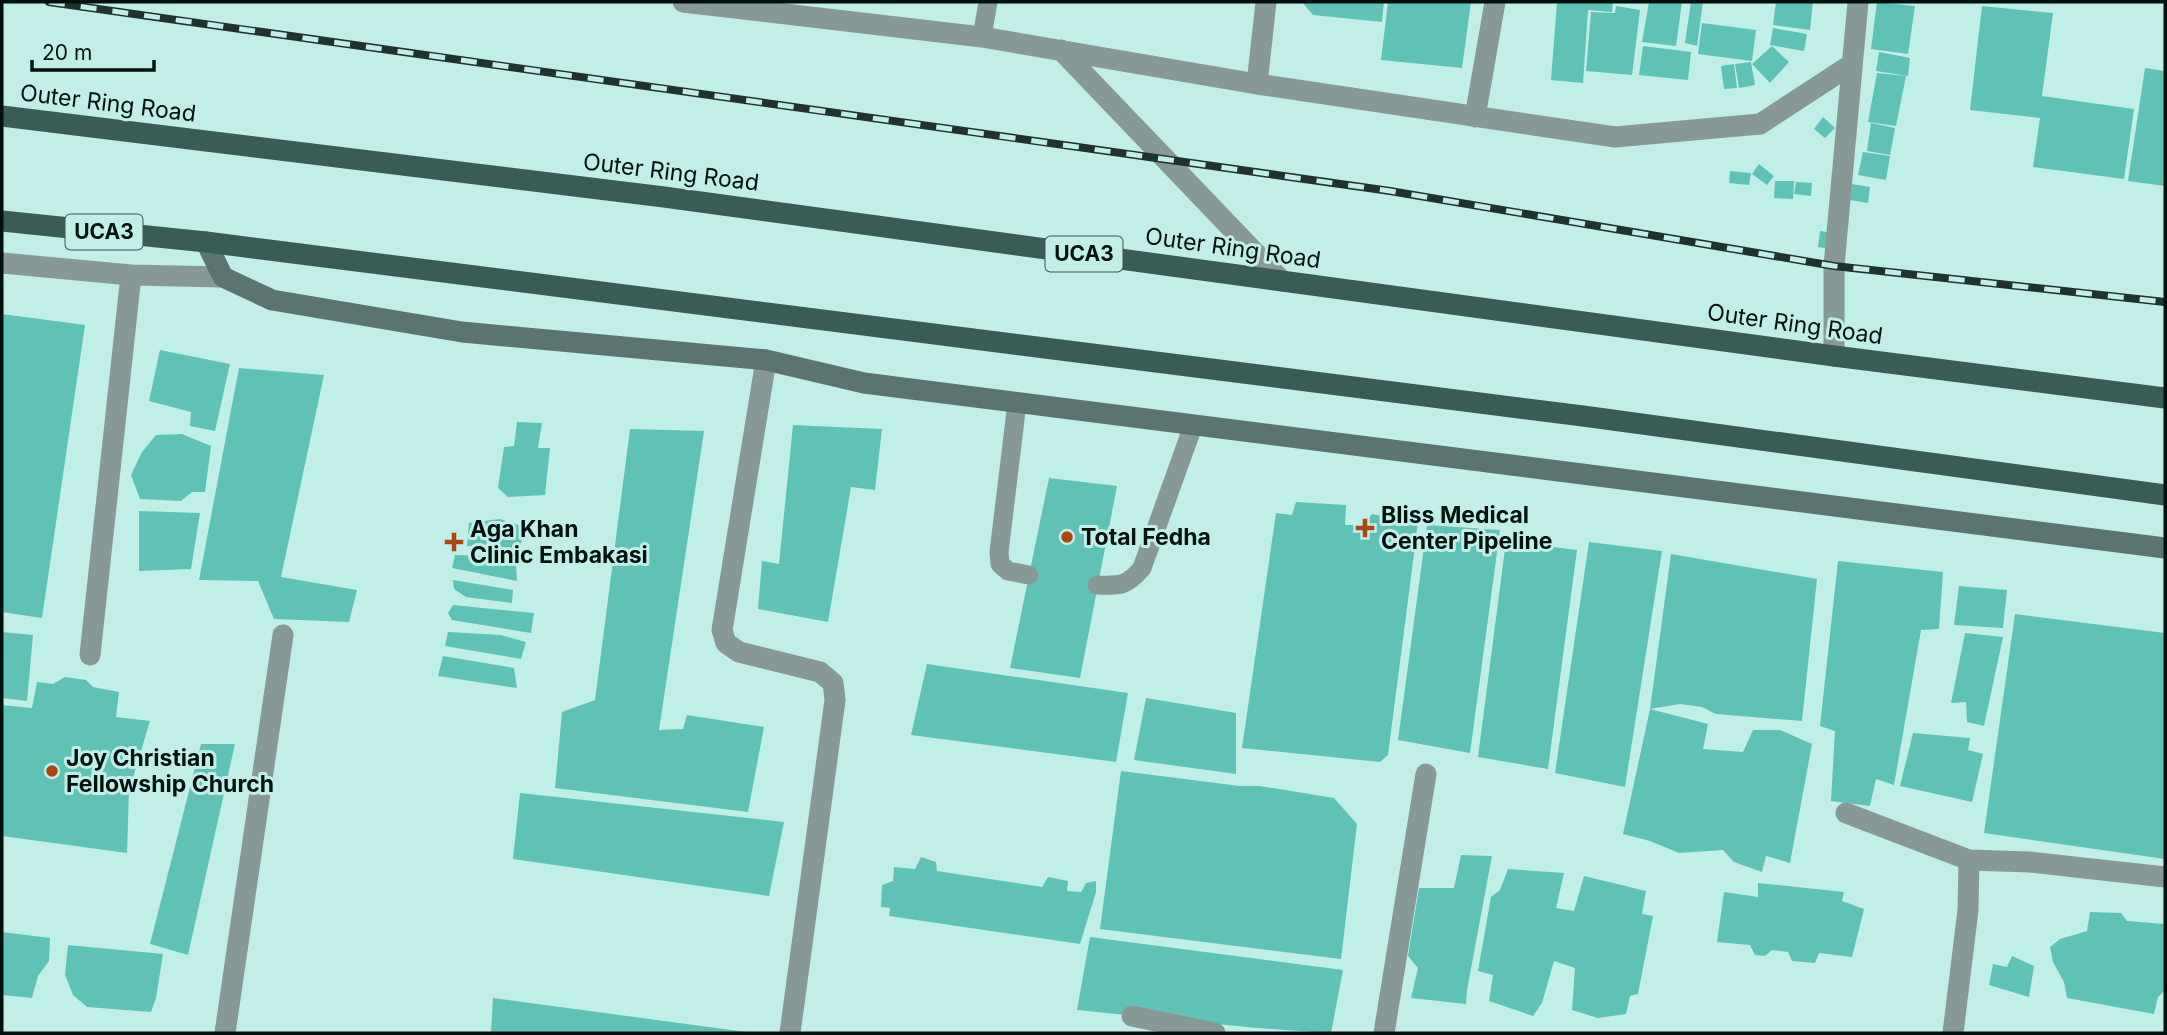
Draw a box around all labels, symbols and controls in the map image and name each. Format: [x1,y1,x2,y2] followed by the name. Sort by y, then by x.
[32,28,154,72] scale bar
[42,40,92,65] text: 20 m
[18,78,198,128] street label: Outer Ring Road
[581,147,761,197] street label: Outer Ring Road
[66,215,142,250] road number: UCA3
[1143,222,1323,274] street label: Outer Ring Road
[1046,236,1122,272] road number: UCA3
[1705,298,1885,350] street label: Outer Ring Road
[1381,501,1553,555] place label: Bliss Medical Center Pipeline
[470,515,648,569] place label: Aga Khan Clinic Embakasi
[1355,518,1375,538] marker: Bliss Medical Center Pipeline
[1081,523,1211,551] place label: Total Fedha
[1059,529,1075,545] marker: Total Fedha
[444,532,464,552] marker: Aga Khan Clinic Embakasi
[66,744,274,798] place label: Joy Christian Fellowship Church
[44,763,60,779] marker: Joy Christian Fellowship Church

